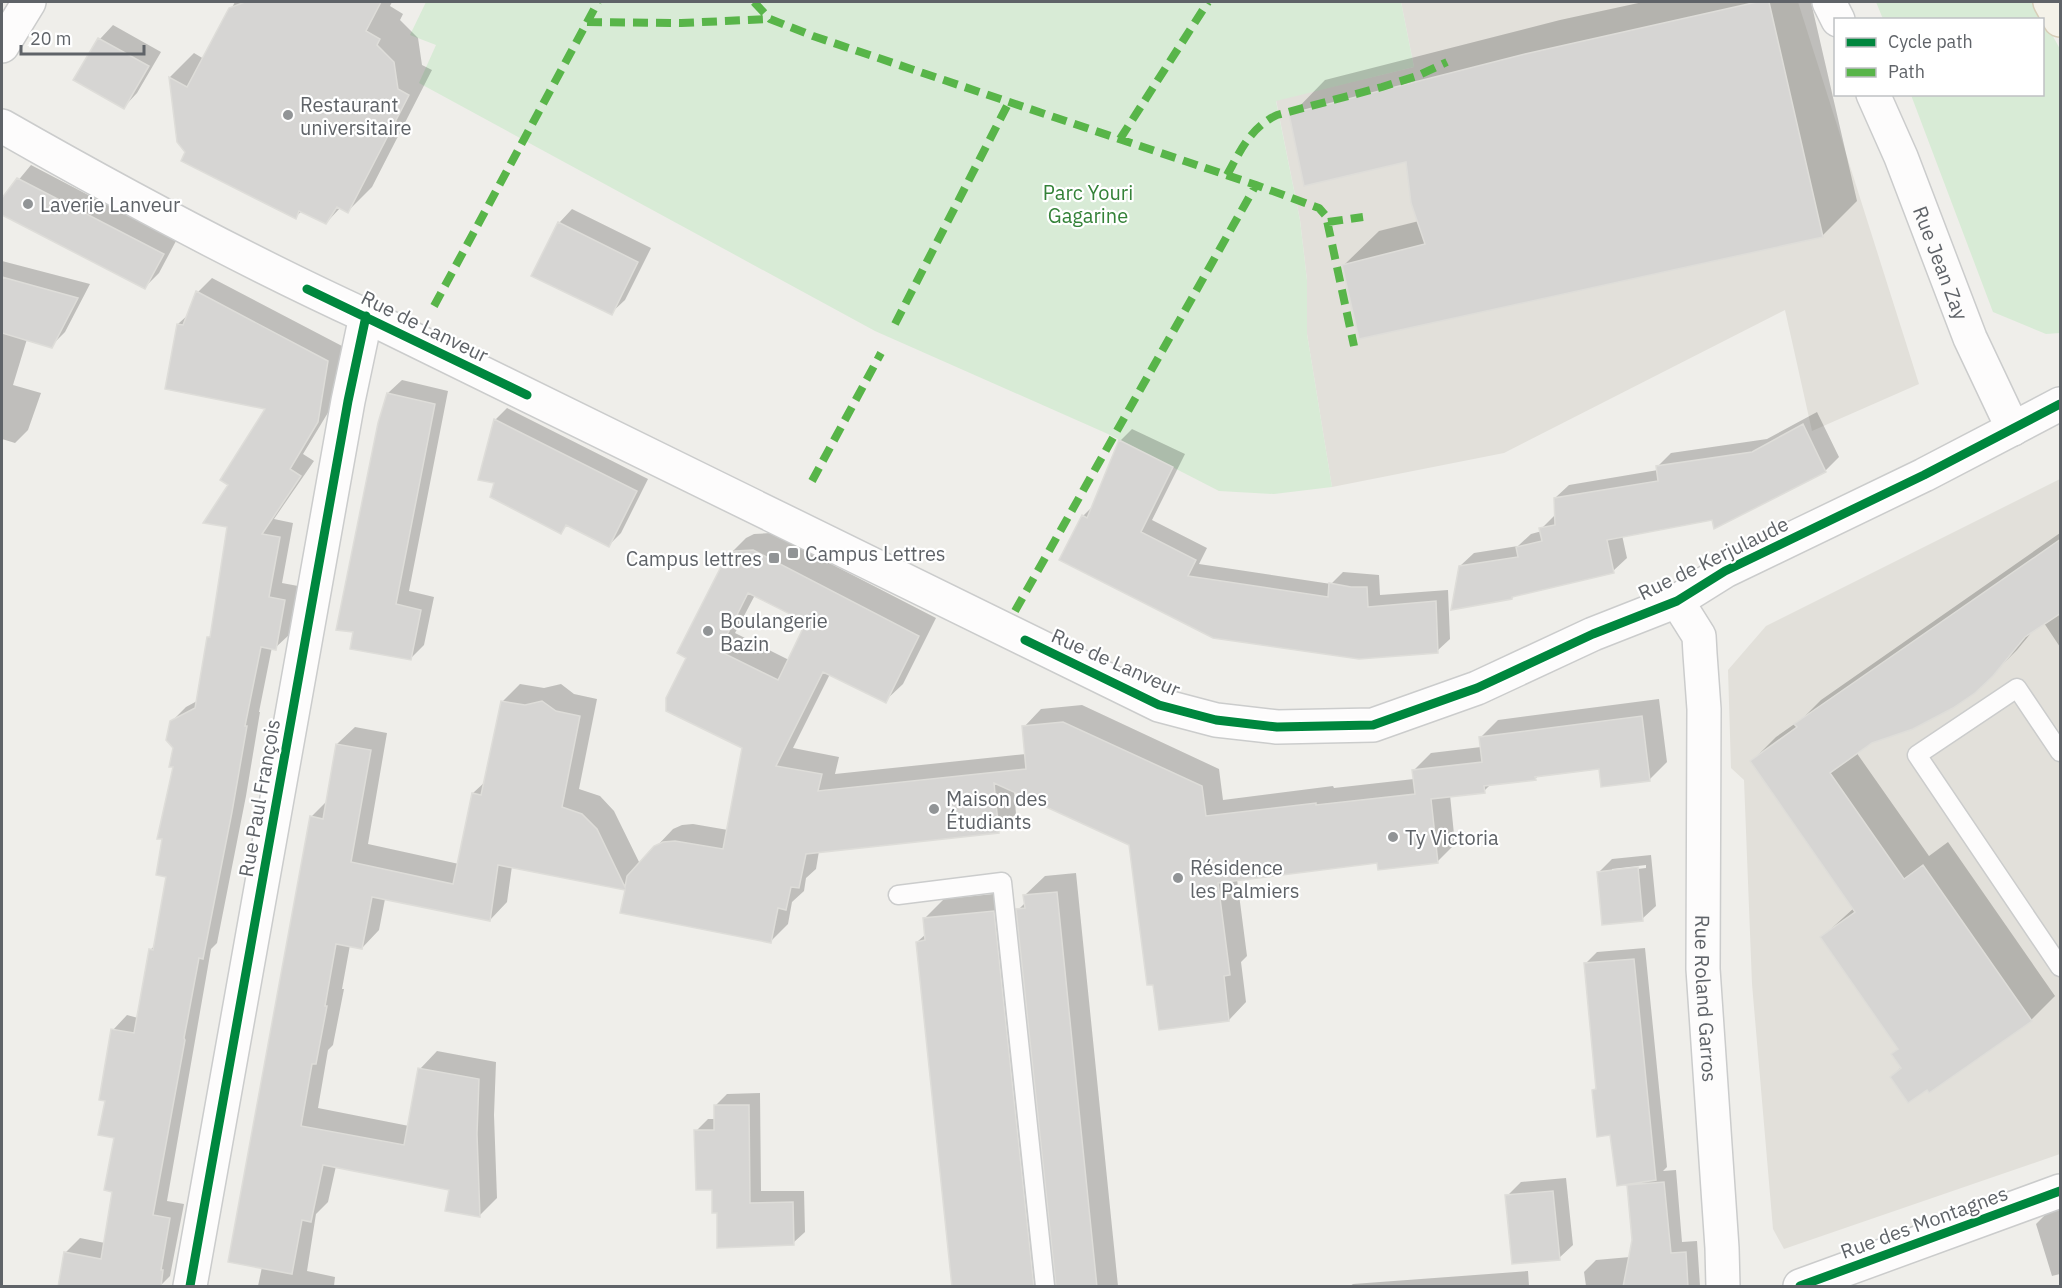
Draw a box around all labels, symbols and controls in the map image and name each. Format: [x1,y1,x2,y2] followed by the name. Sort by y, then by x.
[21,18,144,56] scale bar
[1834,18,2044,96] legend
[30,27,72,50] text: 20 m
[1888,30,1973,53] text: Cycle path
[1888,60,1925,83] text: Path
[300,91,411,141] place label: Restaurant universitaire
[281,108,295,122] marker: Restaurant universitaire
[1043,179,1133,229] park label: Parc Youri Gagarine
[40,191,180,218] place label: Laverie Lanveur
[21,197,35,211] marker: Laverie Lanveur
[1907,202,1975,324] street label: Rue Jean Zay
[357,284,493,368] street label: Rue de Lanveur
[1633,510,1793,606] street label: Rue de Kerjulaude
[805,540,946,567] place label: Campus Lettres
[626,545,762,572] place label: Campus lettres
[786,546,800,560] marker: Campus Lettres
[767,551,781,565] marker: Campus lettres
[720,607,828,657] place label: Boulangerie Bazin
[1047,622,1185,702] street label: Rue de Lanveur
[701,624,715,638] marker: Boulangerie Bazin
[232,717,286,879] street label: Rue Paul François
[946,785,1047,835] place label: Maison des Étudiants
[927,802,941,816] marker: Maison des Étudiants
[1405,824,1499,851] place label: Ty Victoria
[1386,830,1400,844] marker: Ty Victoria
[1190,854,1299,904] place label: Résidence les Palmiers
[1171,871,1185,885] marker: Résidence les Palmiers
[1689,915,1724,1083] street label: Rue Roland Garros
[1837,1179,2011,1265] street label: Rue des Montagnes

